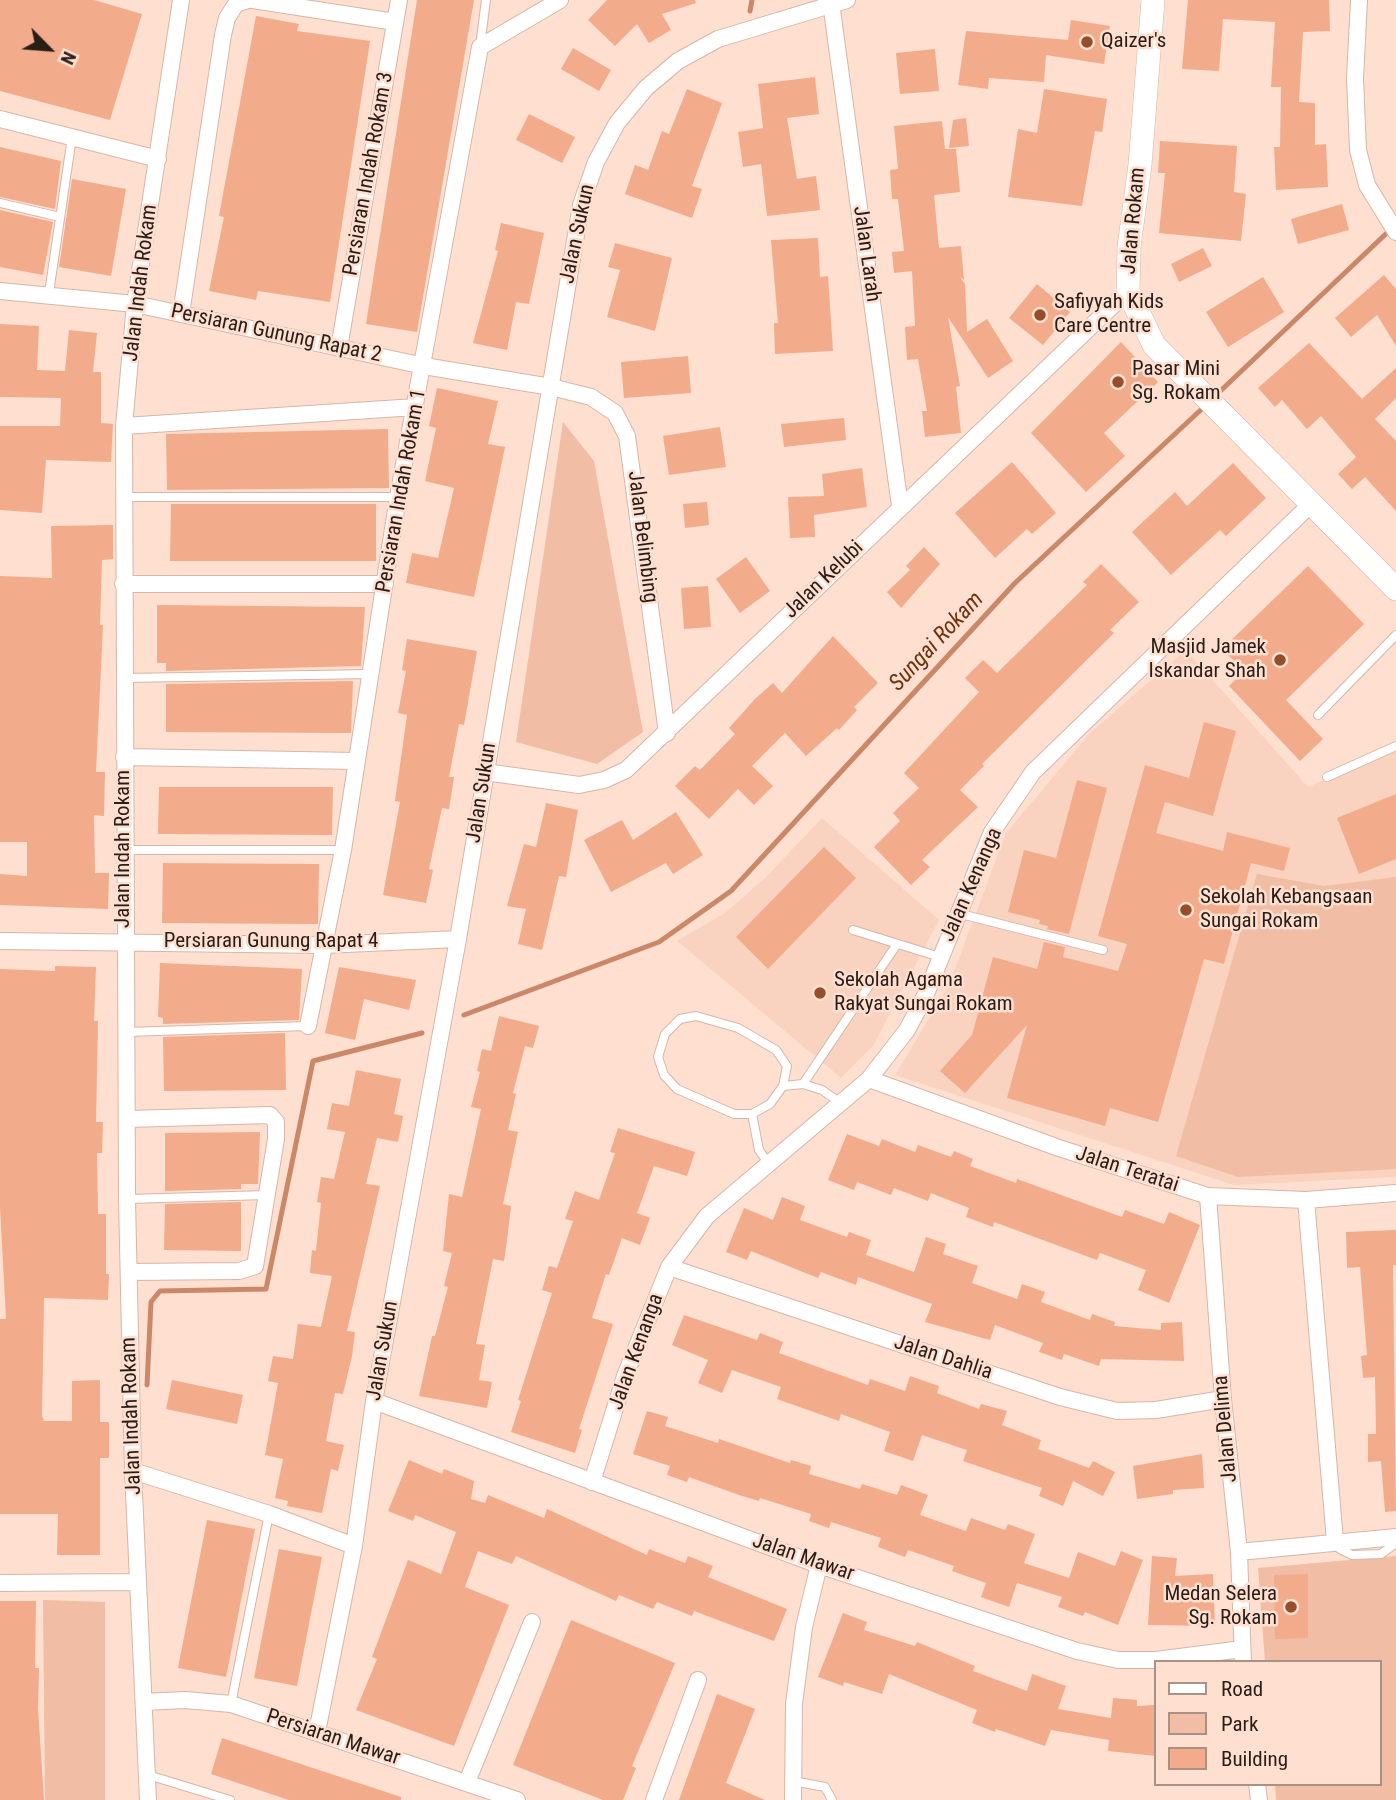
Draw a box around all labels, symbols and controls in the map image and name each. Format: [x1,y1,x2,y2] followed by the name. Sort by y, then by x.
[14,14,84,84] north arrow
[1101,29,1166,55] place label: Qaizer's
[1079,34,1095,50] marker: Qaizer's
[56,48,81,68] text: N
[339,70,399,278] street label: Persiaran Indah Rokam 3
[1117,167,1151,275] street label: Jalan Rokam
[555,182,601,286] street label: Jalan Sukun
[119,203,163,363] street label: Jalan Indah Rokam
[847,205,885,303] street label: Jalan Larah
[1054,290,1164,340] place label: Safiyyah Kids Care Centre
[168,299,384,369] street label: Persiaran Gunung Rapat 2
[1032,307,1048,323] marker: Safiyyah Kids Care Centre
[1132,357,1221,407] place label: Pasar Mini Sg. Rokam
[1110,374,1126,390] marker: Pasar Mini Sg. Rokam
[372,387,432,595] street label: Persiaran Indah Rokam 1
[621,470,663,604] street label: Jalan Belimbing
[779,536,869,624] street label: Jalan Kelubi
[884,587,990,697] water label: Sungai Rokam
[1149,635,1266,685] place label: Masjid Jamek Iskandar Shah
[1272,652,1288,668] marker: Masjid Jamek Iskandar Shah
[462,741,502,845] street label: Jalan Sukun
[111,770,137,928] street label: Jalan Indah Rokam
[936,824,1008,946] street label: Jalan Kenanga
[1200,885,1372,935] place label: Sekolah Kebangsaan Sungai Rokam
[1178,902,1194,918] marker: Sekolah Kebangsaan Sungai Rokam
[164,929,378,955] street label: Persiaran Gunung Rapat 4
[834,968,1013,1018] place label: Sekolah Agama Rakyat Sungai Rokam
[812,985,828,1001] marker: Sekolah Agama Rakyat Sungai Rokam
[1072,1141,1182,1199] street label: Jalan Teratai
[604,1290,670,1414] street label: Jalan Kenanga
[362,1299,404,1403] street label: Jalan Sukun
[891,1330,995,1386] street label: Jalan Dahlia
[117,1337,147,1495] street label: Jalan Indah Rokam
[1209,1374,1243,1484] street label: Jalan Delima
[749,1529,857,1587] street label: Jalan Mawar
[1164,1582,1277,1632] place label: Medan Selera Sg. Rokam
[1283,1599,1299,1615] marker: Medan Selera Sg. Rokam
[1154,1660,1382,1786] legend
[1221,1677,1263,1701] text: Road
[263,1704,403,1772] street label: Persiaran Mawar
[1221,1712,1258,1736] text: Park
[1221,1747,1288,1771] text: Building

